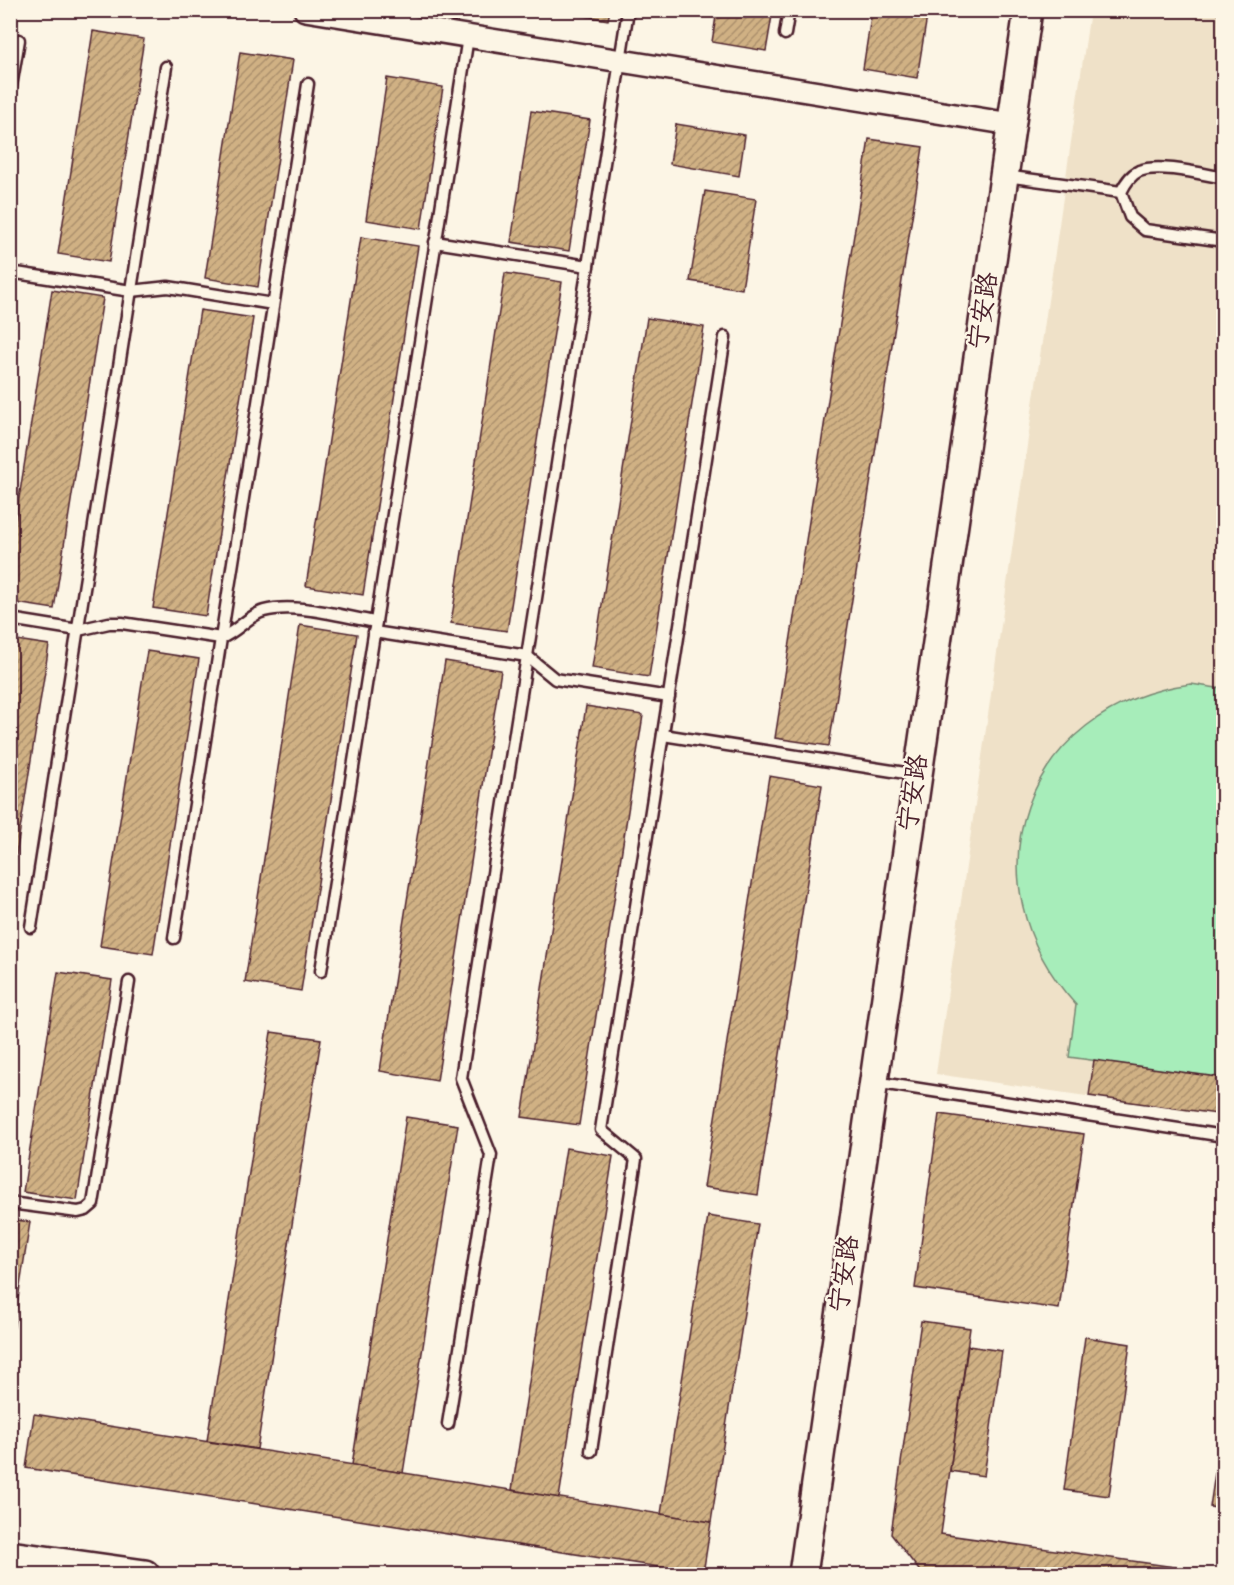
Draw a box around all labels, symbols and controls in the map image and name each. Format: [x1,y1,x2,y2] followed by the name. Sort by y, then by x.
[961,270,1009,352] street label: 宁安路
[891,752,939,834] street label: 宁安路
[822,1233,870,1315] street label: 宁安路

